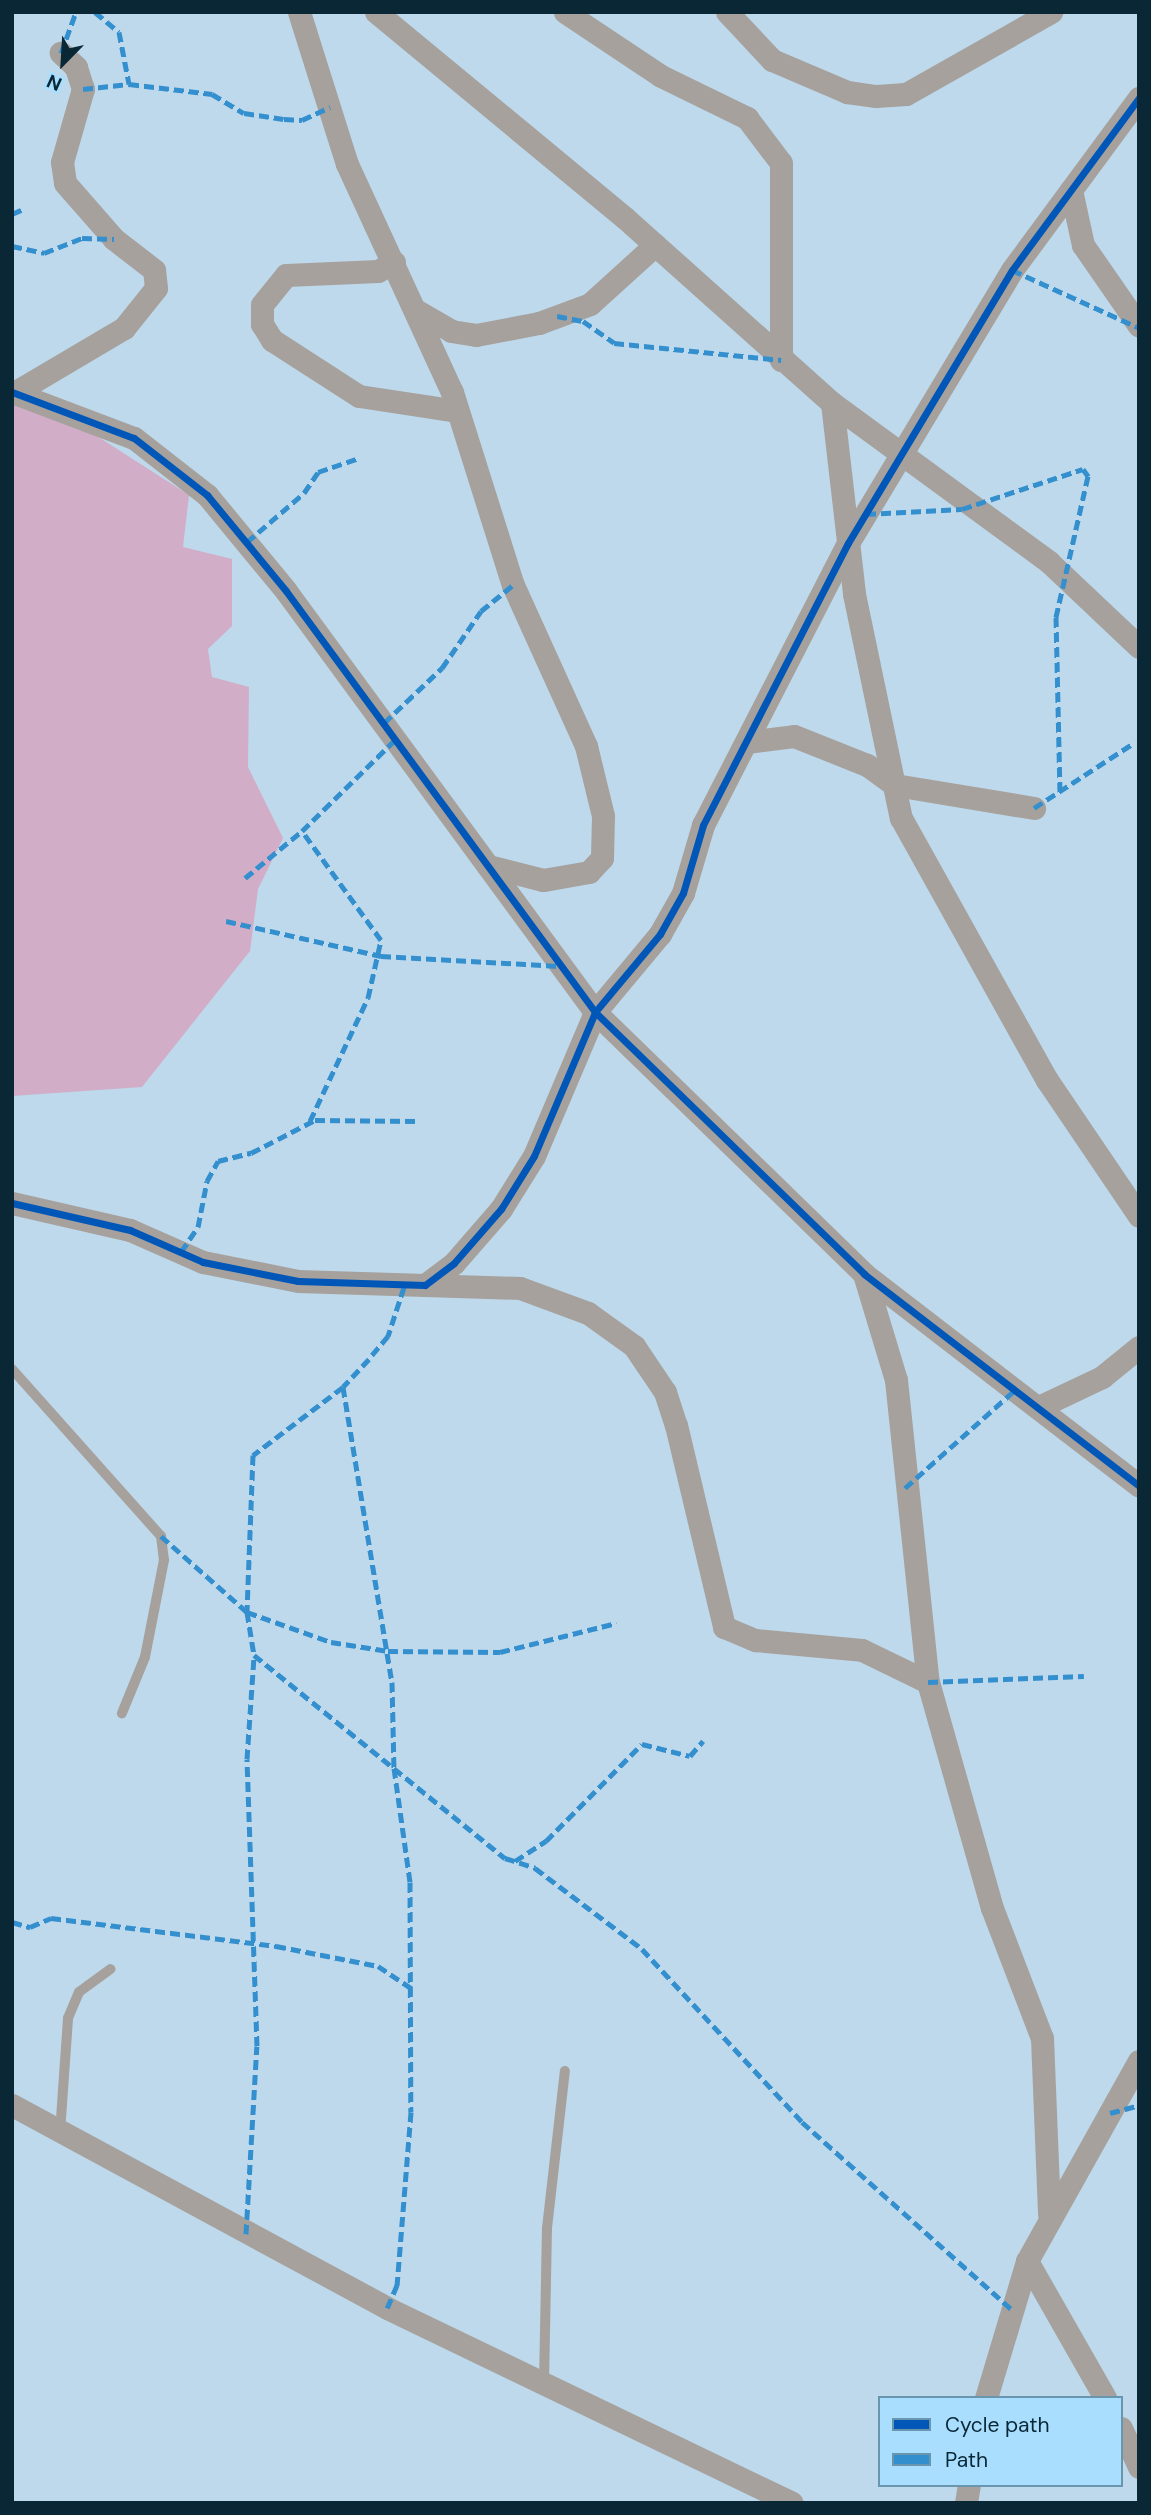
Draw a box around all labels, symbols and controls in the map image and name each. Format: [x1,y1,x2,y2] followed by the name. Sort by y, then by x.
[28,28,98,98] north arrow
[43,68,66,97] text: N
[878,2396,1123,2487] legend
[945,2411,1050,2439] text: Cycle path
[945,2446,988,2474] text: Path

